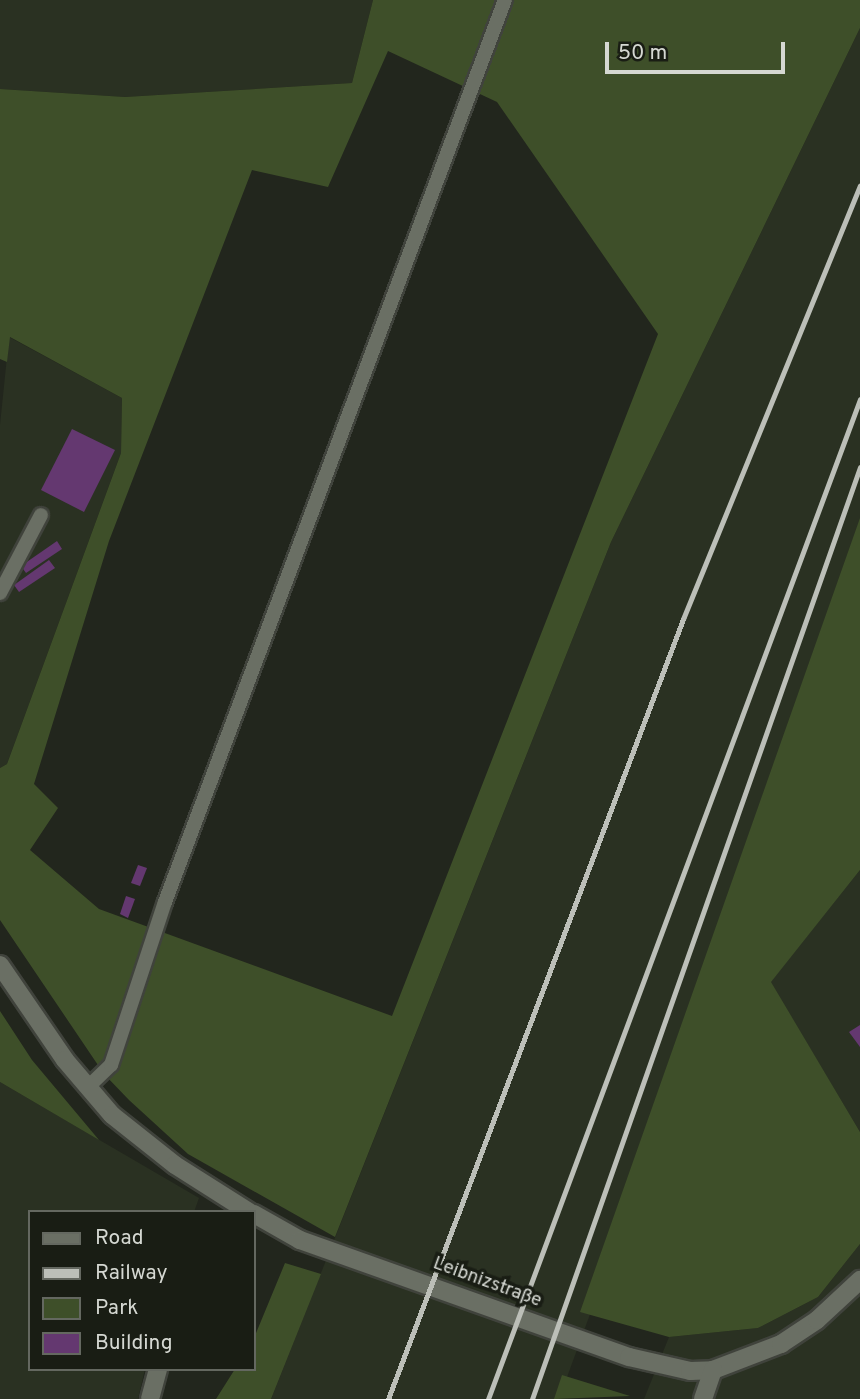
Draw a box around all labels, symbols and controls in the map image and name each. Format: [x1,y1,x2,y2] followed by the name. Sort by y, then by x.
[608,28,788,72] scale bar
[618,40,667,67] text: 50 m
[28,1210,256,1371] legend
[95,1225,144,1252] text: Road
[430,1253,544,1313] street label: Leibnizstraße
[95,1260,168,1287] text: Railway
[95,1295,138,1322] text: Park
[95,1330,173,1357] text: Building

